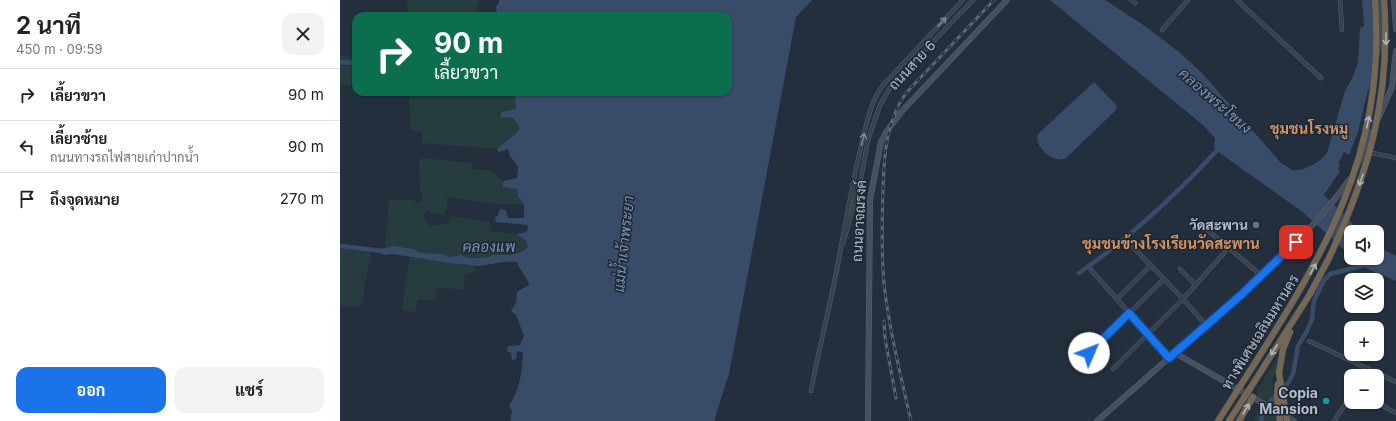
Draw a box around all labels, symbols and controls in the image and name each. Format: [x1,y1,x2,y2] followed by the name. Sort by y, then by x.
[16,11,81,40] text: 2 นาที
[282,13,324,55] button: close
[937,17,947,27] one-way arrow
[434,26,503,60] text: 90 m
[368,28,420,80] icon: right
[1382,32,1390,45] one-way arrow
[884,36,939,93] street label: ถนนสาย 6
[16,41,103,57] text: 450 m · 09:59
[434,62,498,83] text: เลี้ยวขวา
[1175,64,1256,138] water label: คลองพระโขนง
[16,84,38,106] icon: right
[288,85,324,104] text: 90 m
[50,86,106,105] text: เลี้ยวขวา
[1365,116,1373,129] one-way arrow
[1270,118,1348,140] district label: ชุมชนโรงหมู
[50,129,107,148] text: เลี้ยวซ้าย
[860,132,868,145] one-way arrow
[16,136,38,158] icon: left
[288,137,324,156] text: 90 m
[50,149,199,165] text: ถนนทางรถไฟสายเก่าปากน้ำ
[1356,174,1364,186] one-way arrow
[848,180,869,262] street label: ถนนอาจณรงค์
[16,188,38,210] icon: arrive
[280,189,324,208] text: 270 m
[50,190,120,209] text: ถึงจุดหมาย
[606,194,638,293] water label: แม่น้ำเจ้าพระยา
[1189,216,1248,233] place label: วัดสะพาน
[1251,220,1261,230] marker: วัดสะพาน
[1279,225,1313,259] pin
[1344,225,1384,409] map controls
[1344,225,1384,265] button: sound
[1285,231,1307,253] icon: arrive
[1082,233,1260,255] district label: ชุมชนข้างโรงเรียนวัดสะพาน
[463,237,516,256] water label: คลองแพ
[1309,263,1317,275] one-way arrow
[1217,271,1302,392] street label: ทางพิเศษเฉลิมมหานคร
[1344,273,1384,313] button: layers
[1344,321,1384,361] button: +
[1068,332,1110,374] position arrow
[1270,344,1278,355] one-way arrow
[16,367,166,413] button: ออก
[174,367,324,413] button: แชร์
[1344,369,1384,409] button: −
[1259,384,1318,417] place label: Copia Mansion
[1321,396,1331,406] marker: Copia Mansion
[1242,404,1250,415] one-way arrow

